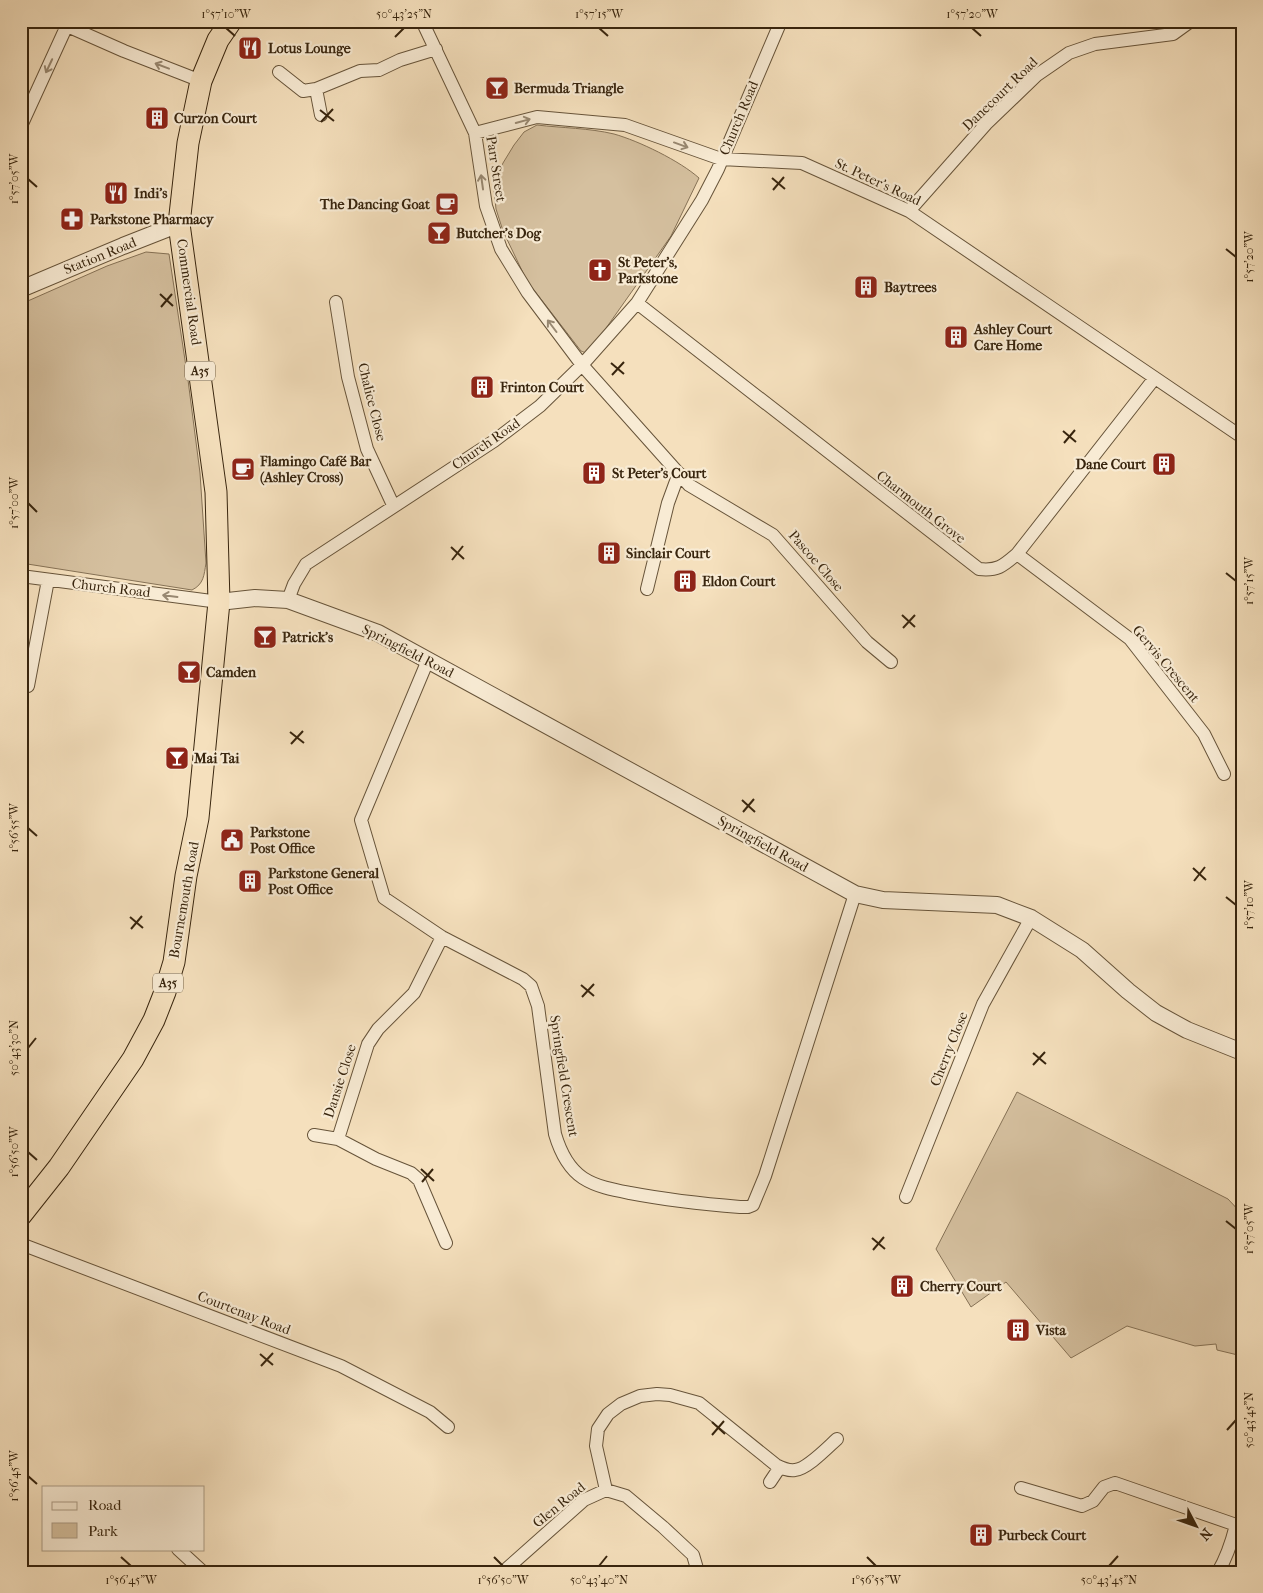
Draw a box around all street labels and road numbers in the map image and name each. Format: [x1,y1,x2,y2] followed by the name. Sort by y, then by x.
[959,53,1042,134] street label: Danecourt Road
[716,78,762,158] street label: Church Road
[482,135,510,203] street label: Parr Street
[832,155,924,210] street label: St. Peter's Road
[61,234,139,278] street label: Station Road
[173,238,205,347] street label: Commercial Road
[354,361,390,443] street label: Chalice Close
[185,362,215,381] road number: A35
[449,414,524,474] street label: Church Road
[873,467,969,547] street label: Charmouth Grove
[785,527,847,595] street label: Pascoe Close
[71,575,152,601] street label: Church Road
[359,621,457,682] street label: Springfield Road
[1129,622,1203,706] street label: Gervis Crescent
[715,812,811,876] street label: Springfield Road
[165,840,203,960] street label: Bournemouth Road
[153,974,183,992] road number: A35
[926,1009,972,1089] street label: Cherry Close
[546,1014,582,1138] street label: Springfield Crescent
[320,1042,360,1120] street label: Dansie Close
[195,1287,293,1339] street label: Courtenay Road
[529,1478,589,1531] street label: Glen Road

